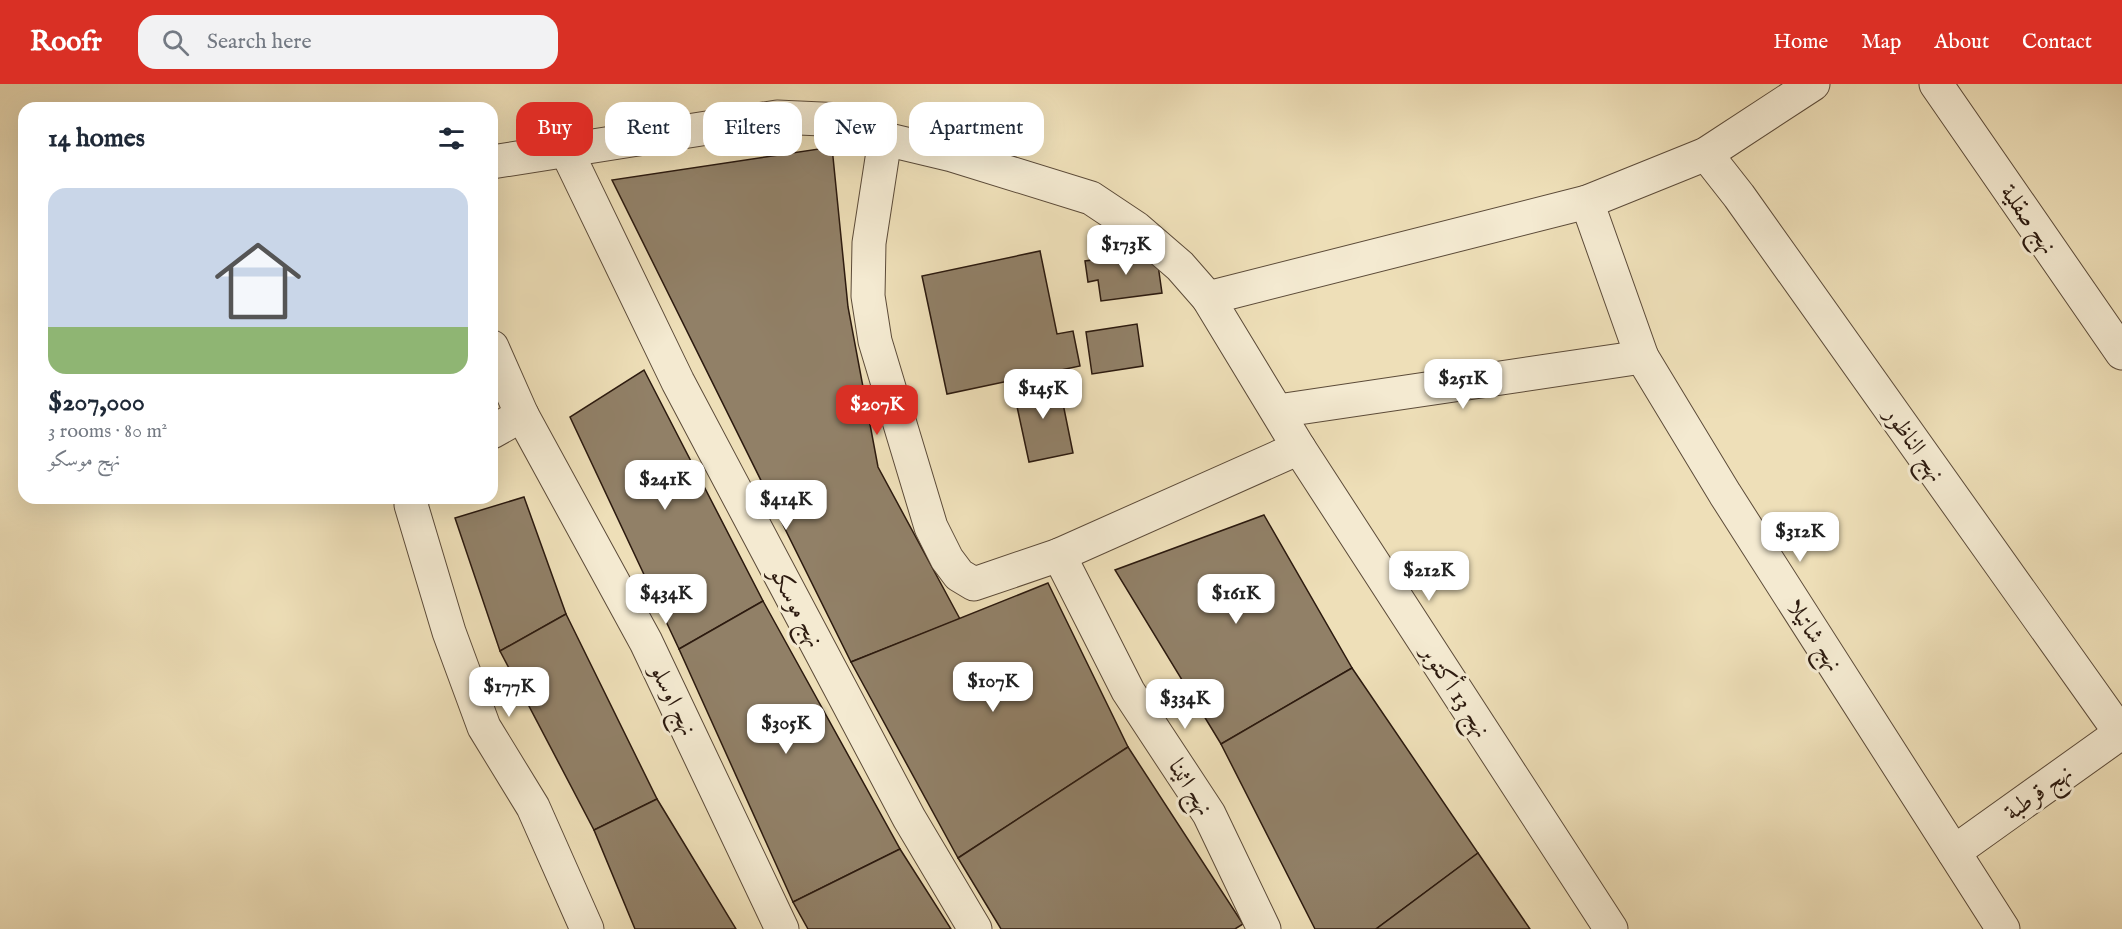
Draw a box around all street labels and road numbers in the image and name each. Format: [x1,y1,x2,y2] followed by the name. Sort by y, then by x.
[1989,179,2063,263] street label: نهج صقلية
[1872,399,1951,491] street label: نهج الناظور
[757,560,830,655] street label: نهج موسكو
[1775,594,1849,680] street label: نهج شاتيلا
[1408,635,1499,747] street label: نهج 13 أكتوبر
[637,657,703,743] street label: نهج اوسلو
[1157,753,1219,824] street label: نهج اثينا
[1999,758,2082,832] street label: نهج قرطبة

